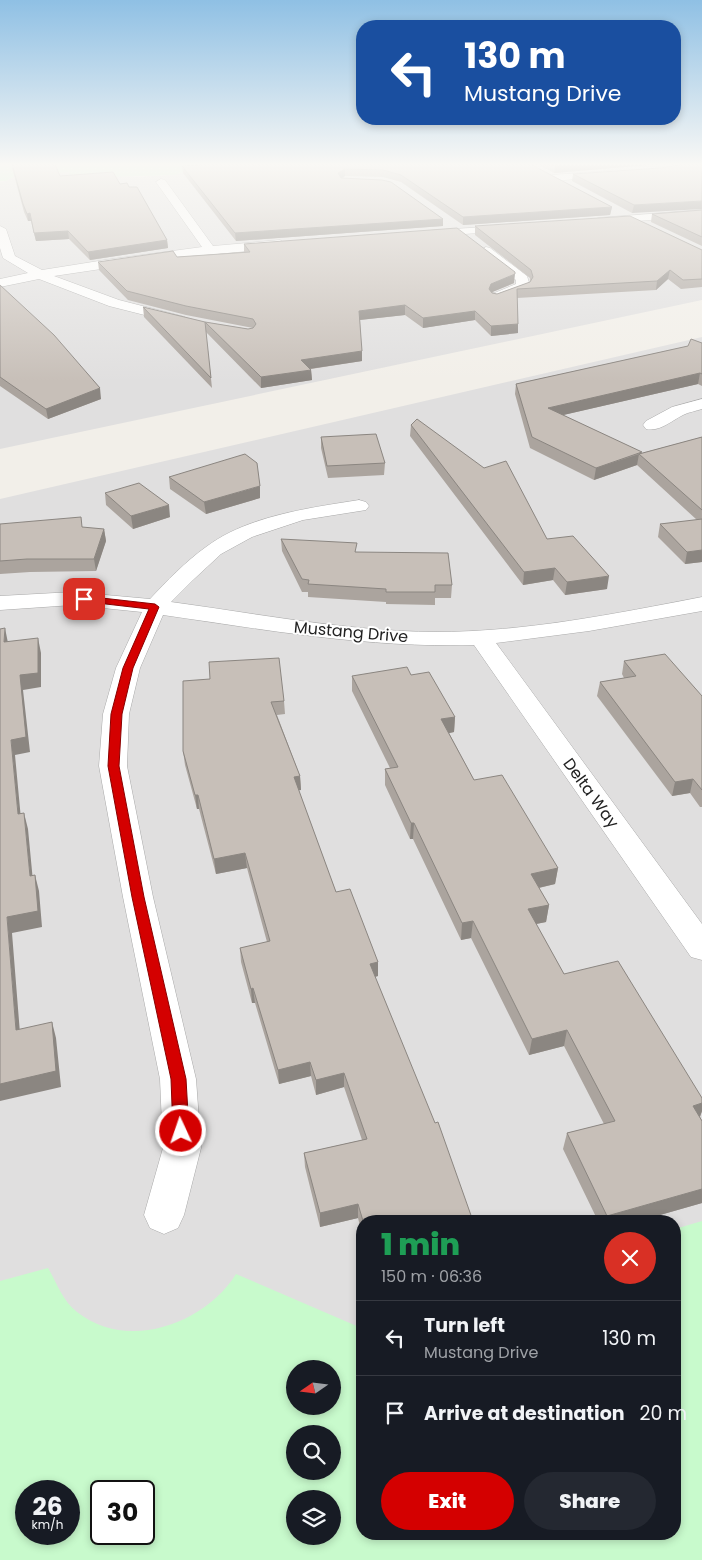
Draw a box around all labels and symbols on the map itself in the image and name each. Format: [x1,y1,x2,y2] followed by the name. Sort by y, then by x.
[63,578,105,620] pin
[293,616,409,648] street label: Mustang Drive
[558,753,624,833] street label: Delta Way
[154,1104,206,1156] position arrow
[286,1360,341,1415] north arrow
[90,1480,155,1545] speed limit sign: 30

